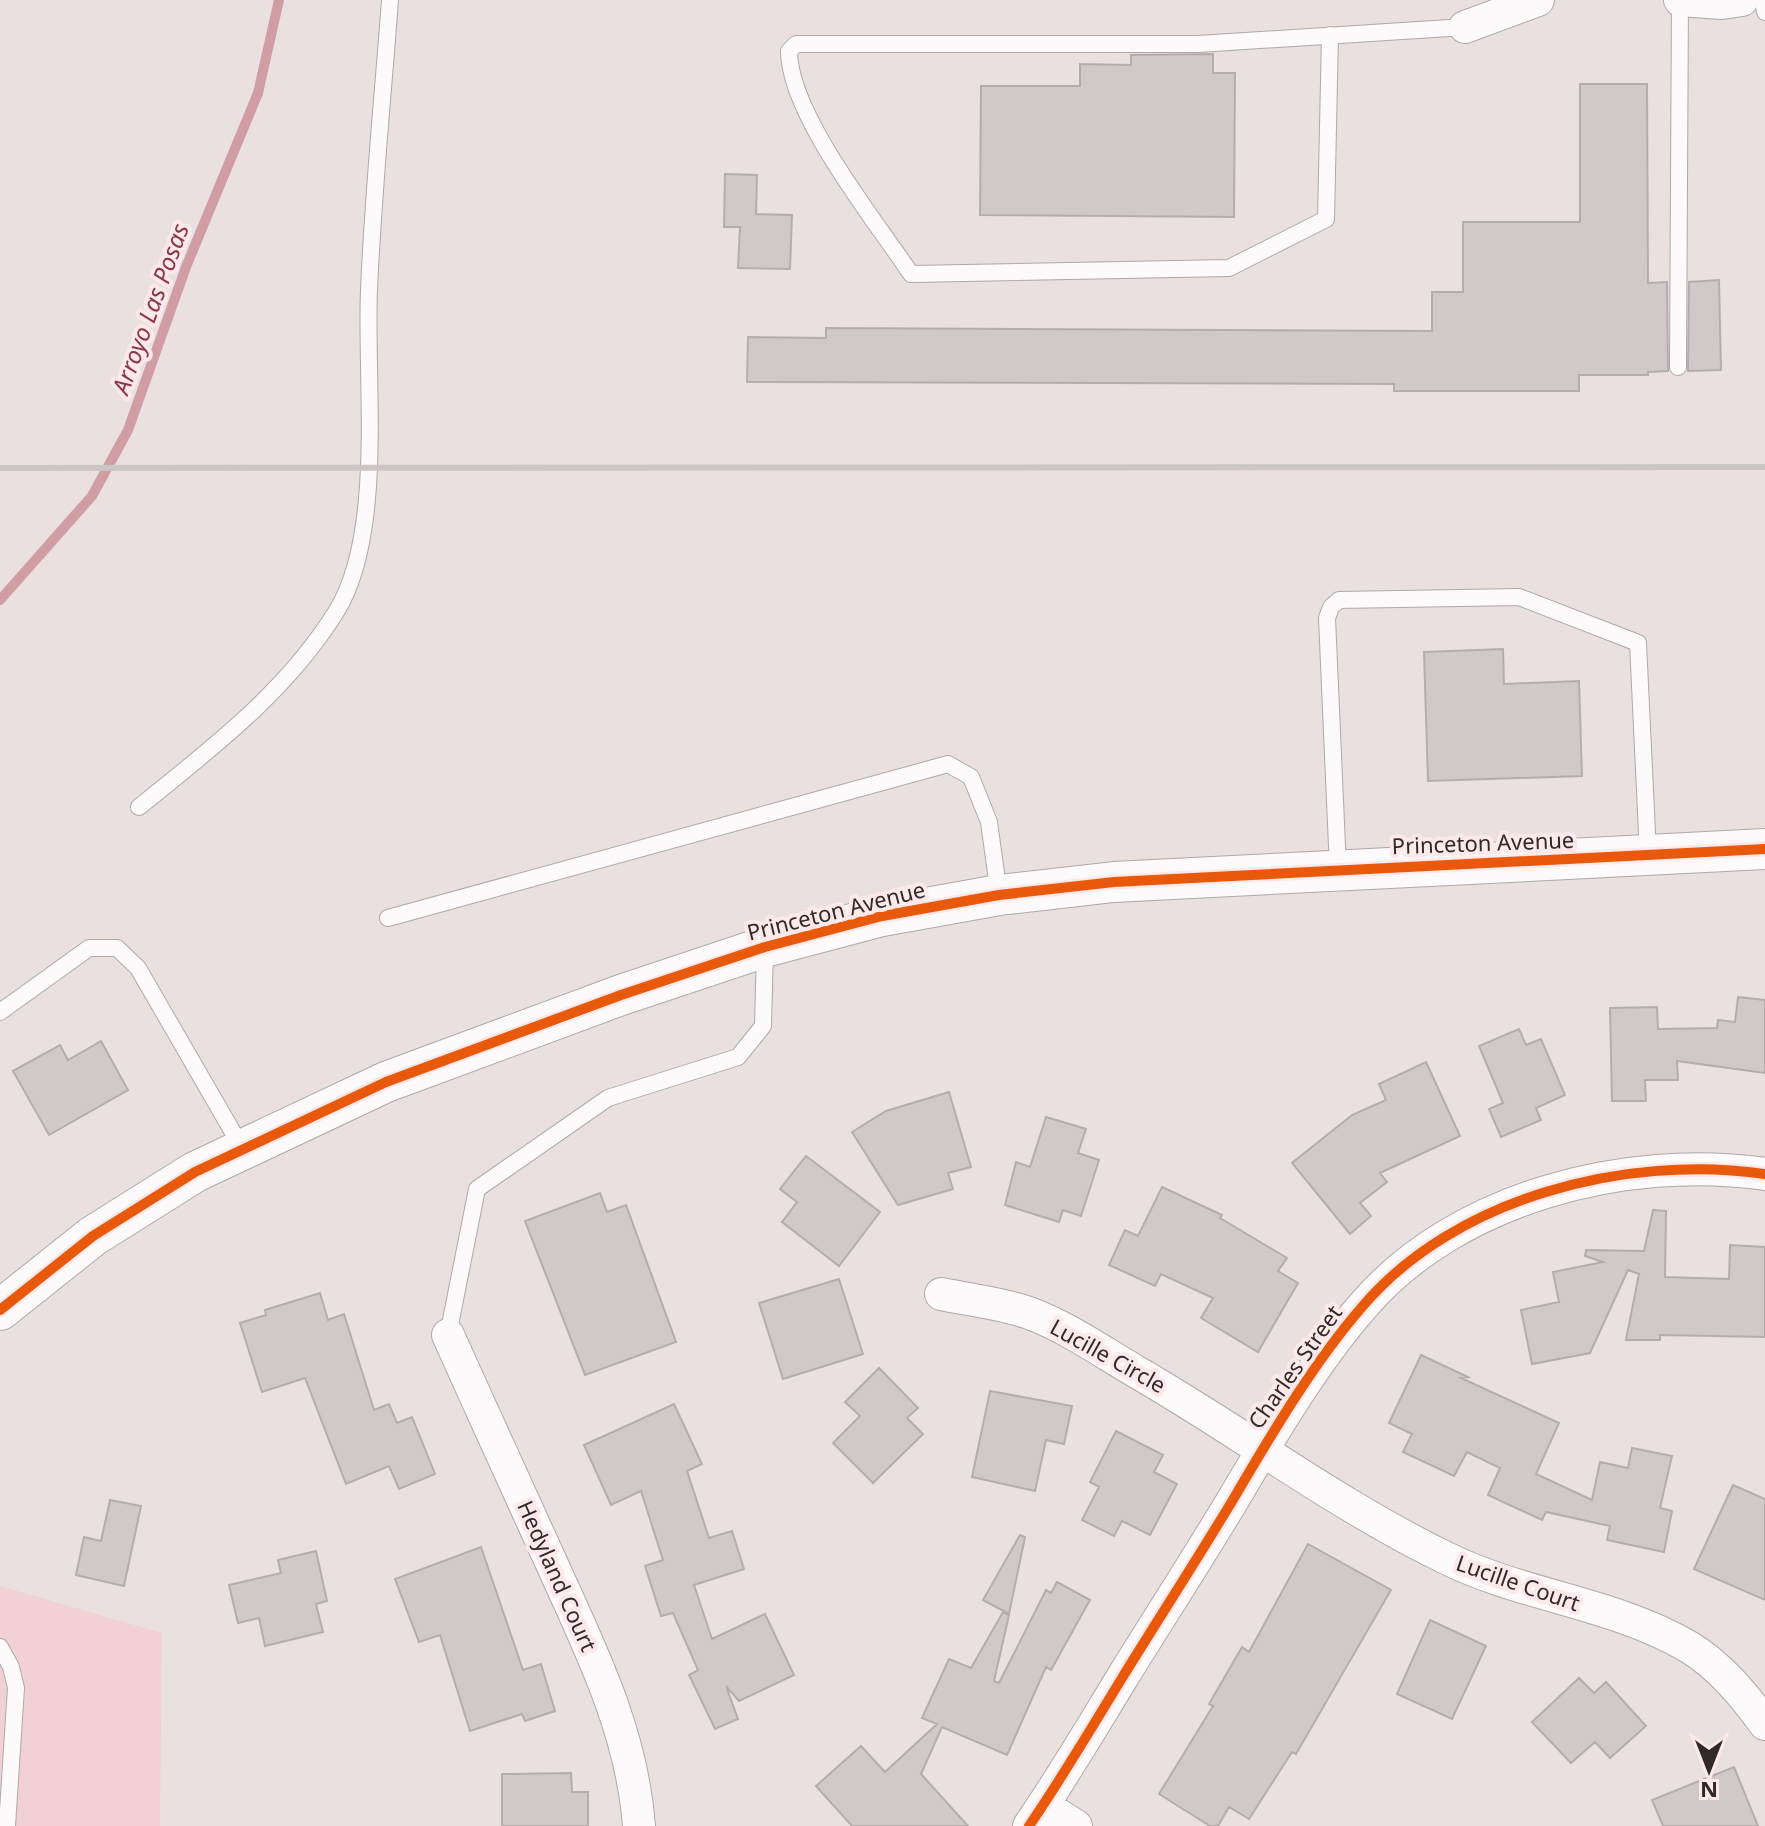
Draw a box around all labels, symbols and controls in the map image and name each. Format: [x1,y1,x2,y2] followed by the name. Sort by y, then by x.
[103,219,196,400] water label: Arroyo Las Posas
[1391,824,1575,860] street label: Princeton Avenue
[744,873,928,947] street label: Princeton Avenue
[1240,1299,1348,1434] street label: Charles Street
[1045,1311,1172,1399] street label: Lucille Circle
[511,1495,605,1656] street label: Hedyland Court
[1453,1547,1584,1617] street label: Lucille Court
[1669,1730,1749,1810] north arrow
[1700,1776,1718,1806] text: N

